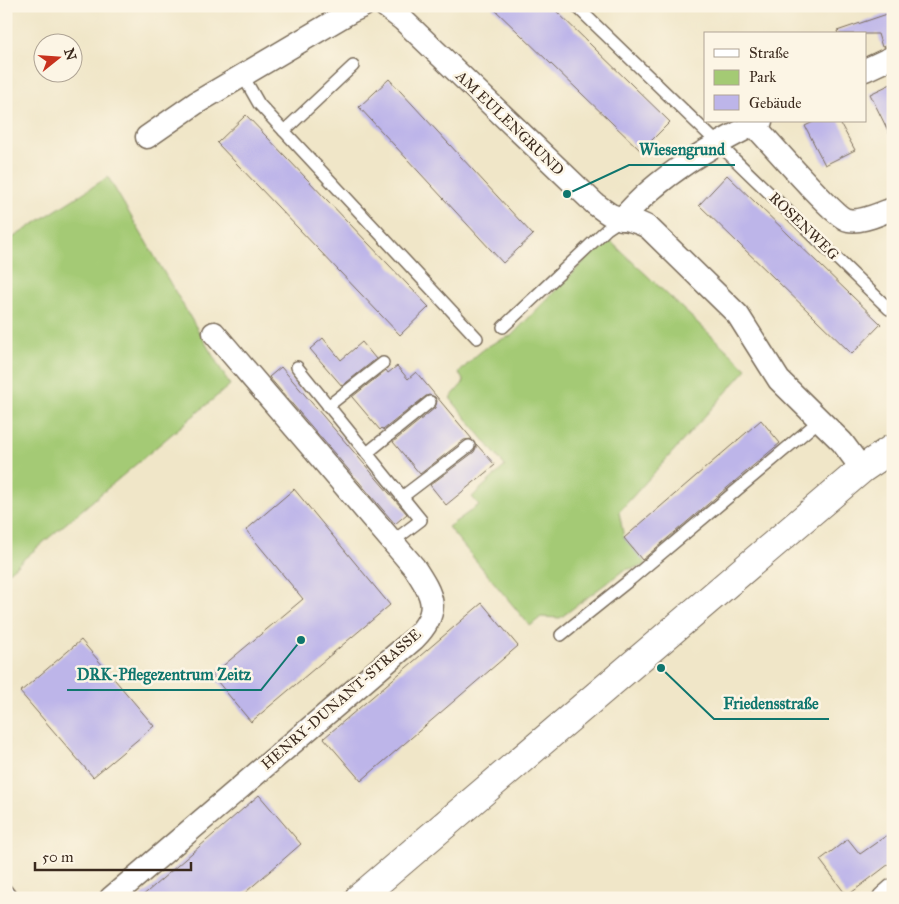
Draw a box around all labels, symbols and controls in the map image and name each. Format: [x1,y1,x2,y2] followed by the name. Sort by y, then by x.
[32,32,82,82] north arrow
[704,32,866,122] legend
[749,44,789,62] text: Straße
[60,46,80,63] text: N
[452,66,568,179] street label: AM EULENGRUND
[749,68,776,86] text: Park
[749,94,802,112] text: Gebäude
[629,134,735,165] callout: Wiesengrund
[639,140,726,160] text: Wiesengrund
[765,188,843,264] street label: ROSENWEG
[258,625,425,773] street label: HENRY-DUNANT-STRASSE
[67,659,261,690] callout: DRK-Pflegezentrum Zeitz
[77,665,252,685] text: DRK-Pflegezentrum Zeitz
[714,688,829,719] callout: Friedensstraße
[723,694,819,713] text: Friedensstraße
[35,839,191,871] scale bar
[42,848,74,866] text: 50 m

